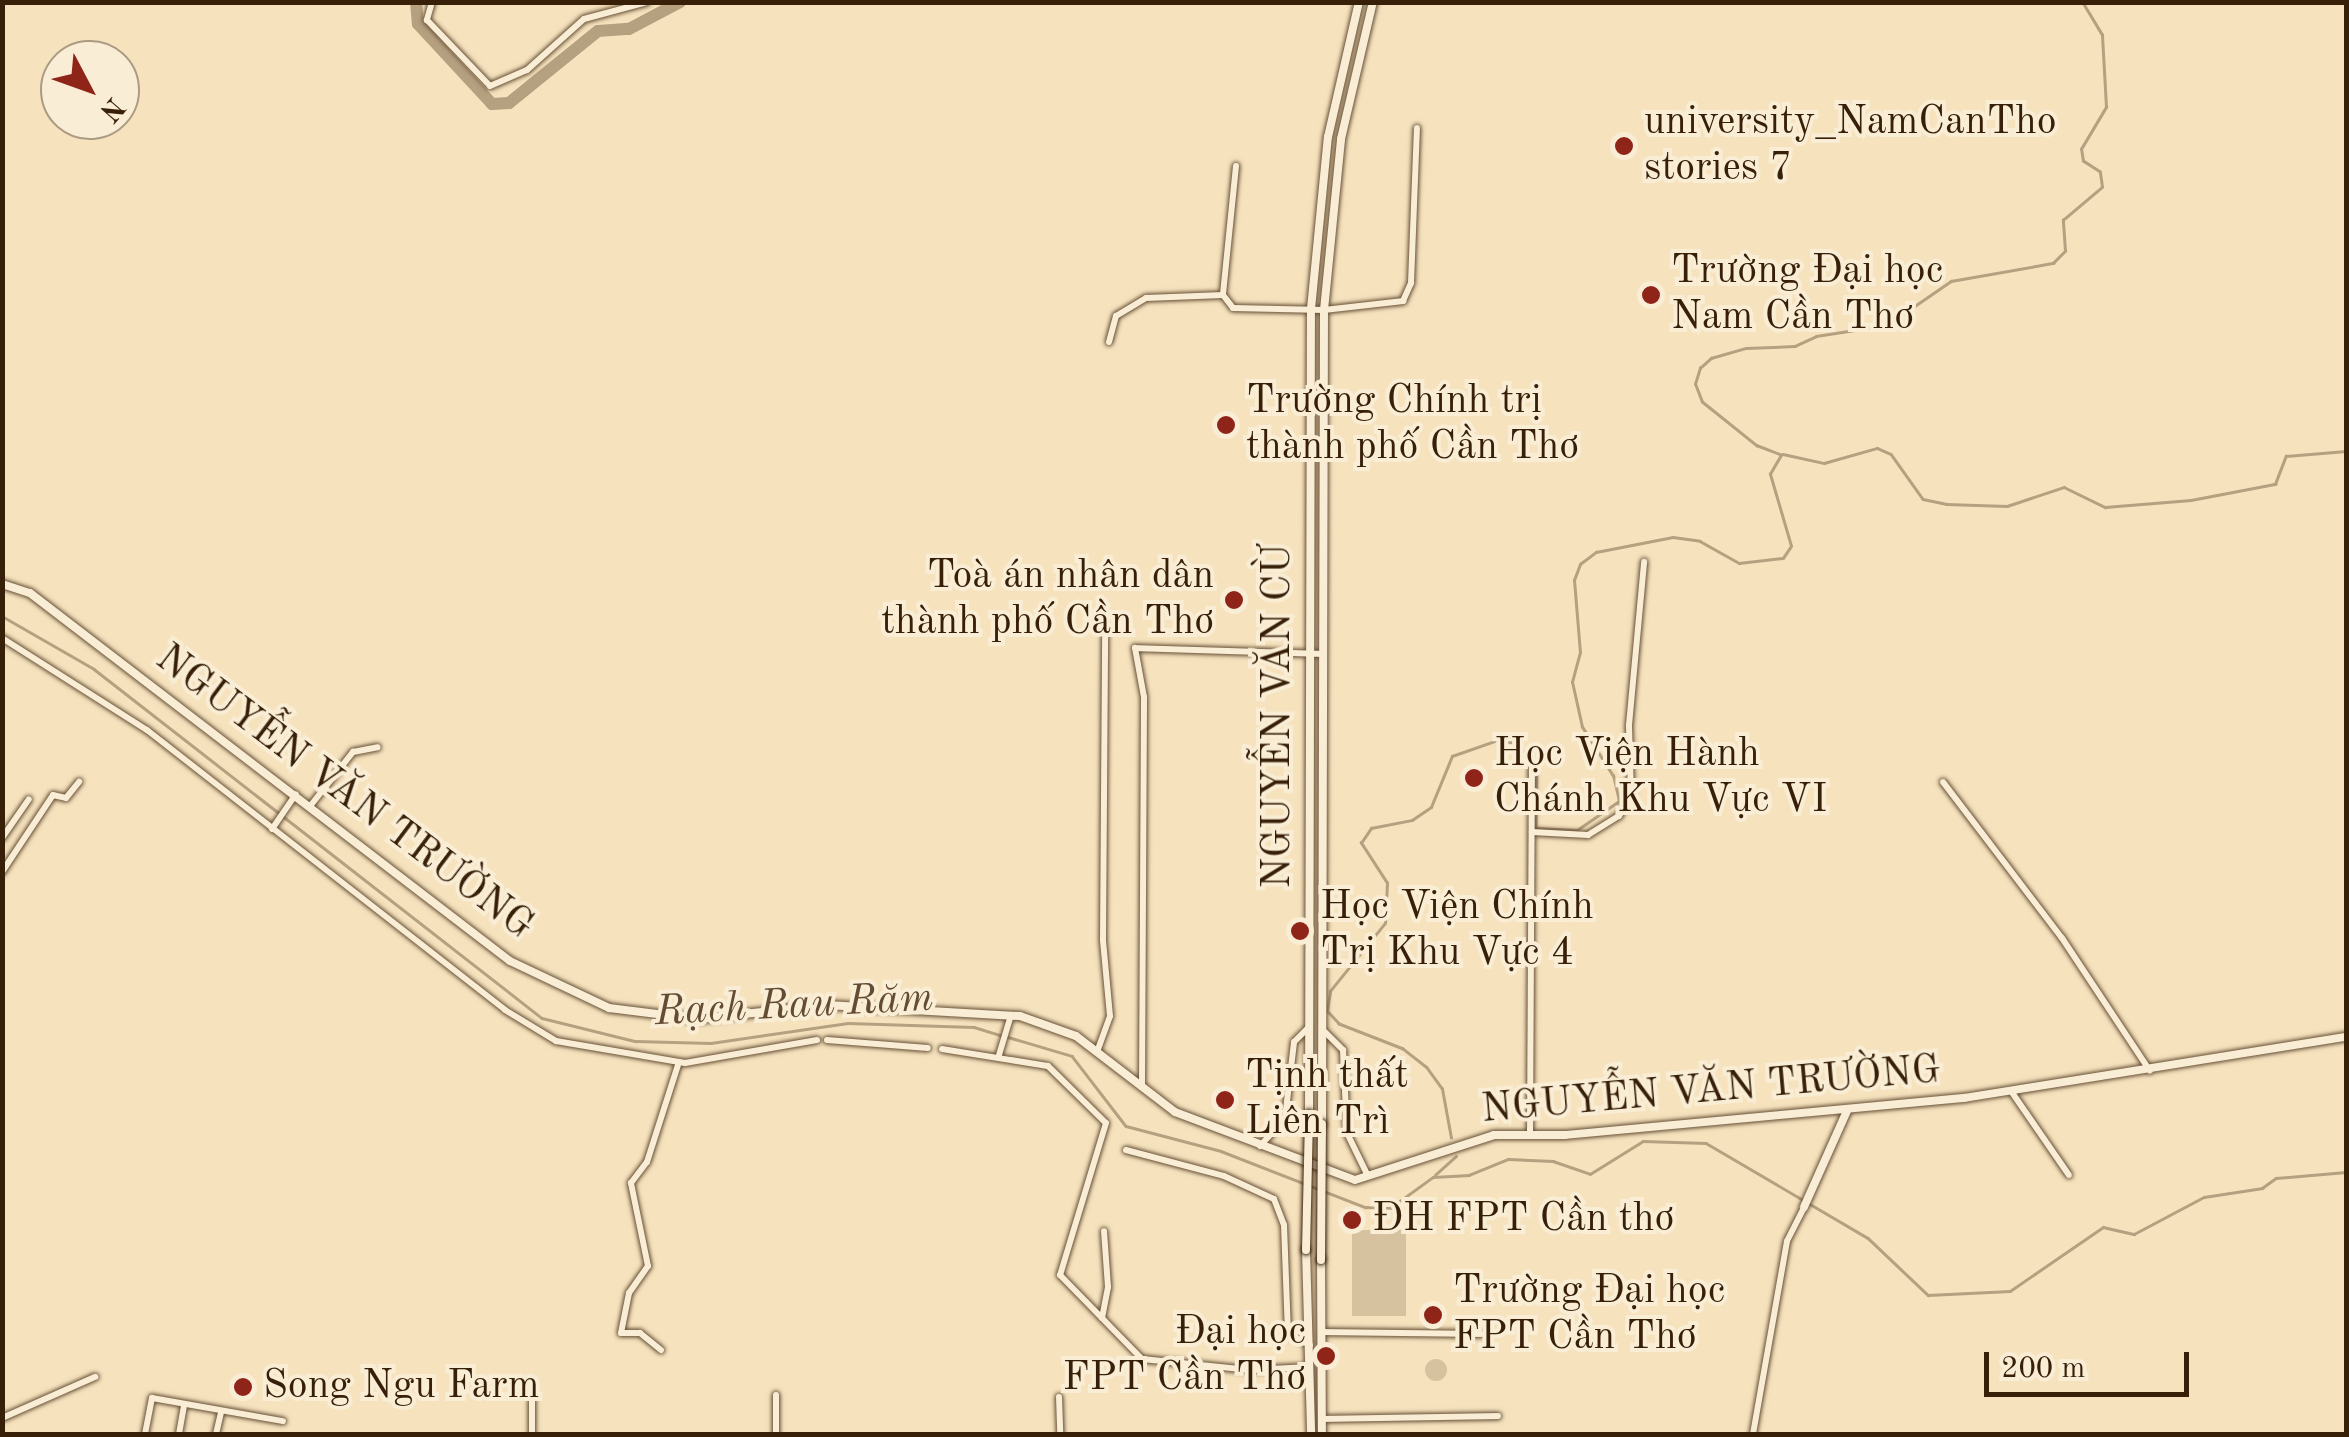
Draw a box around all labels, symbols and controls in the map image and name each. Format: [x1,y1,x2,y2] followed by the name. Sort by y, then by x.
[40,40,140,140] north arrow
[94,91,129,126] text: N
[1644,99,2057,193] place label: university_NamCanTho stories 7
[1613,135,1635,157] marker: university_NamCanTho stories 7
[1671,248,1943,342] place label: Trường Đại học Nam Cần Thơ
[1640,284,1662,306] marker: Trường Đại học Nam Cần Thơ
[1246,378,1579,472] place label: Trường Chính trị thành phố Cần Thơ
[1215,414,1237,436] marker: Trường Chính trị thành phố Cần Thơ
[1255,543,1303,889] street label: NGUYỄN VĂN CỪ
[881,553,1214,647] place label: Toà án nhân dân thành phố Cần Thơ
[1223,589,1245,611] marker: Toà án nhân dân thành phố Cần Thơ
[146,635,542,951] street label: NGUYỄN VĂN TRƯỜNG
[1494,731,1827,825] place label: Học Viện Hành Chánh Khu Vực VI
[1463,767,1485,789] marker: Học Viện Hành Chánh Khu Vực VI
[1320,884,1594,978] place label: Học Viện Chính Trị Khu Vực 4
[1289,920,1311,942] marker: Học Viện Chính Trị Khu Vực 4
[653,974,935,1038] water label: Rạch Rau Răm
[1479,1047,1943,1135] street label: NGUYỄN VĂN TRƯỜNG
[1245,1053,1408,1147] place label: Tịnh thất Liên Trì
[1214,1089,1236,1111] marker: Tịnh thất Liên Trì
[1372,1196,1674,1244] place label: ĐH FPT Cần thơ
[1341,1209,1363,1231] marker: ĐH FPT Cần thơ
[1453,1268,1725,1362] place label: Trường Đại học FPT Cần Thơ
[1422,1304,1444,1326] marker: Trường Đại học FPT Cần Thơ
[1062,1309,1306,1403] place label: Đại học FPT Cần Thơ
[1989,1332,2194,1394] scale bar
[1315,1345,1337,1367] marker: Đại học FPT Cần Thơ
[2001,1354,2085,1384] text: 200 m
[263,1363,539,1411] place label: Song Ngu Farm
[232,1376,254,1398] marker: Song Ngu Farm

